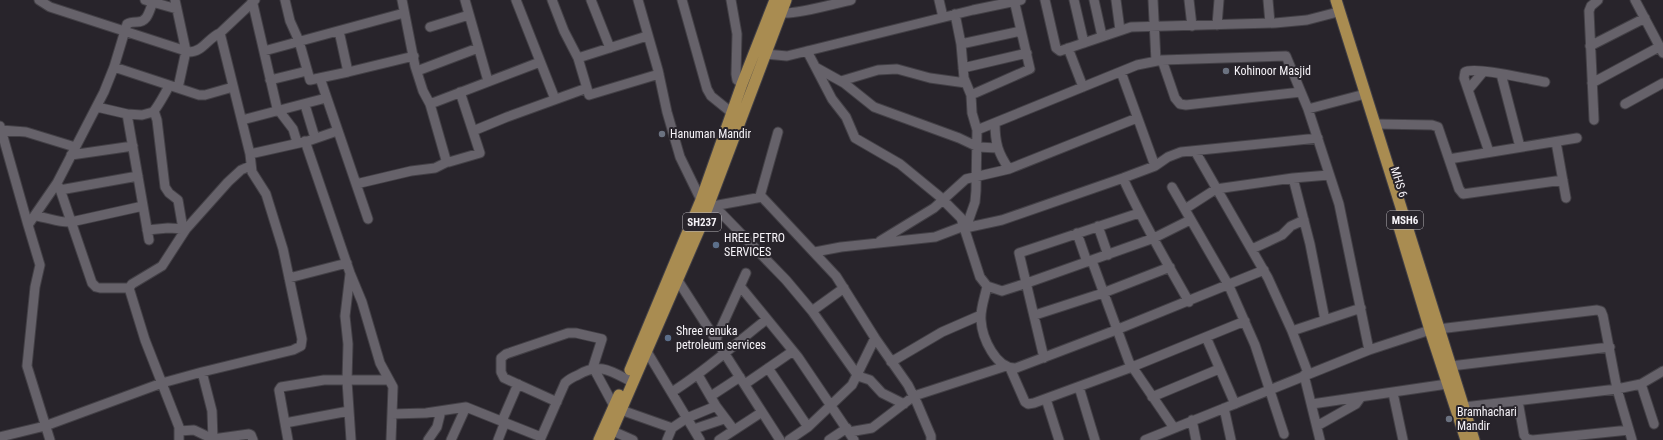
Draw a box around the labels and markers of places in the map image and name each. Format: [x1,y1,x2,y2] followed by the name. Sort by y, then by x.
[1234,64,1311,78] place label: Kohinoor Masjid
[1221,66,1231,76] marker: Kohinoor Masjid
[670,127,751,141] place label: Hanuman Mandir
[657,129,667,139] marker: Hanuman Mandir
[724,231,785,259] place label: HREE PETRO SERVICES
[711,240,721,250] marker: HREE PETRO SERVICES
[676,324,766,352] place label: Shree renuka petroleum services
[663,333,673,343] marker: Shree renuka petroleum services
[1457,405,1517,433] place label: Bramhachari Mandir
[1444,414,1454,424] marker: Bramhachari Mandir

